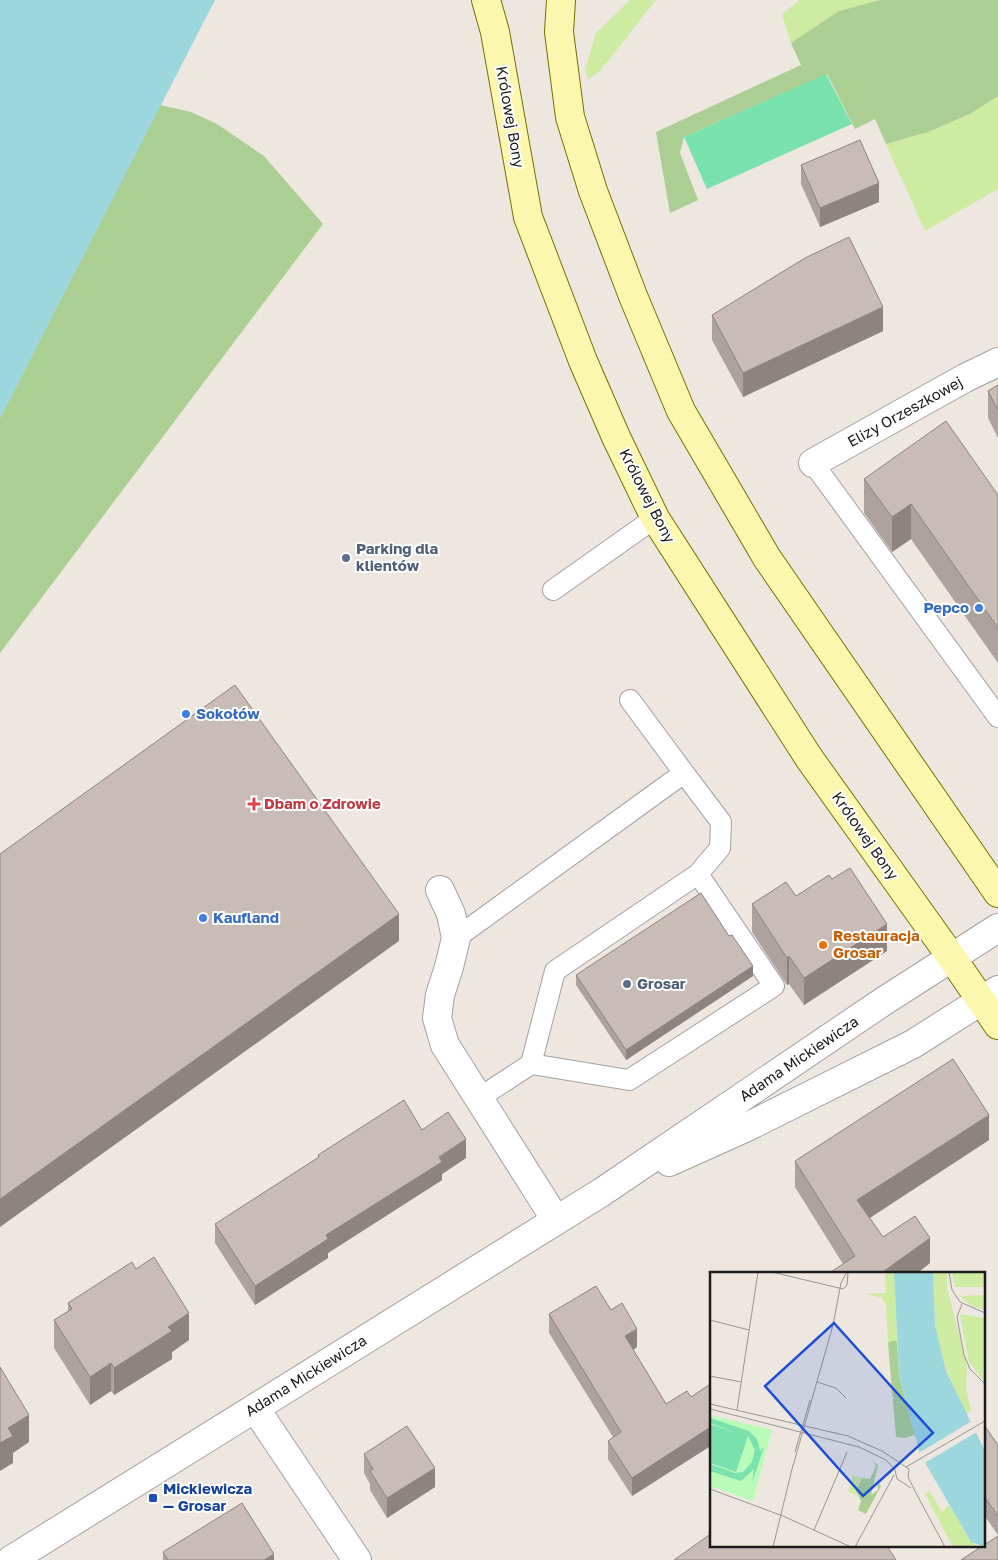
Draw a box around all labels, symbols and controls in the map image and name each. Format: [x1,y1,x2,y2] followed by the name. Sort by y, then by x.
[493,64,529,170] street label: Królowej Bony
[844,372,965,450] street label: Elizy Orzeszkowej
[616,445,680,546] street label: Królowej Bony
[356,539,438,574] place label: Parking dla klientów
[340,552,352,564] marker: Parking dla klientów
[923,598,969,616] place label: Pepco
[973,602,985,614] marker: Pepco
[196,704,260,722] place label: Sokołów
[180,708,192,720] marker: Sokołów
[829,788,903,883] street label: Królowej Bony
[264,794,381,812] place label: Dbam o Zdrowie
[248,798,260,810] marker: Dbam o Zdrowie
[213,908,279,926] place label: Kaufland
[197,912,209,924] marker: Kaufland
[833,926,920,961] place label: Restauracja Grosar
[817,939,829,951] marker: Restauracja Grosar
[637,974,686,992] place label: Grosar
[621,978,633,990] marker: Grosar
[735,1012,861,1105] street label: Adama Mickiewicza
[710,1272,986,1548] inset map
[241,1330,369,1420] street label: Adama Mickiewicza
[163,1479,253,1514] place label: Mickiewicza — Grosar
[147,1492,159,1504] marker: Mickiewicza — Grosar

